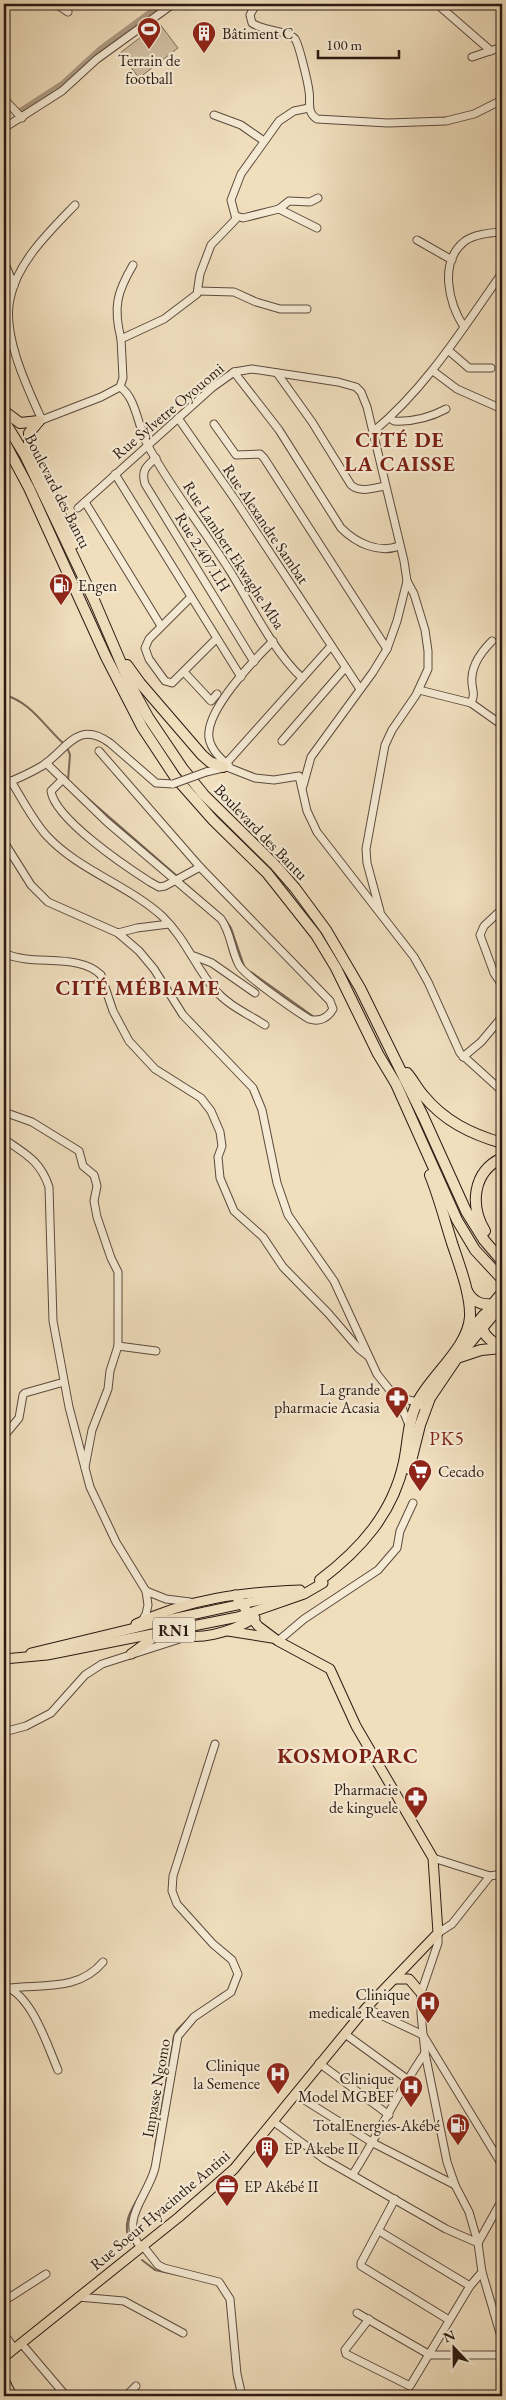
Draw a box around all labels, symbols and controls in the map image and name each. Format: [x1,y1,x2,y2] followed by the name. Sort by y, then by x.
[136,16,162,50] sports icon: Terrain de football
[191,20,217,54] building icon: Bâtiment C
[222,23,293,44] place label: Bâtiment C
[318,28,400,60] scale bar
[326,35,363,54] text: 100 m
[118,50,180,89] place label: Terrain de football
[108,358,228,464] street label: Rue Sylvetre Oyouomi
[344,426,456,477] district label: CITÉ DE LA CAISSE
[20,430,96,552] street label: Boulevard des Bantu
[218,460,314,588] street label: Rue Alexandre Sambat
[178,477,290,634] street label: Rue Lambert Ekwaghe Mba
[170,508,236,596] street label: Rue 2.407.LH
[48,572,74,606] fuel station icon: Engen
[78,575,118,596] place label: Engen
[210,779,313,885] street label: Boulevard des Bantu
[56,974,220,1001] district label: CITÉ MÉBIAME
[274,1379,381,1418] place label: La grande pharmacie Acasia
[384,1385,410,1419] pharmacy icon: La grande pharmacie Acasia
[429,1426,465,1451] district label: PK5
[407,1458,433,1492] supermarket icon: Cecado
[438,1461,484,1482] place label: Cecado
[153,1618,195,1642] road number: RN1
[277,1742,419,1769] district label: KOSMOPARC
[329,1779,398,1818] place label: Pharmacie de kinguele
[403,1785,429,1819] pharmacy icon: Pharmacie de kinguele
[309,1984,411,2023] place label: Clinique medicale Reaven
[415,1990,441,2024] hospital icon: Clinique medicale Reaven
[137,2037,175,2139] street label: Impasse Ngomo
[193,2055,260,2094] place label: Clinique la Semence
[265,2061,291,2095] hospital icon: Clinique la Semence
[298,2068,394,2107] place label: Clinique Model MGBEF
[398,2074,424,2108] hospital icon: Clinique Model MGBEF
[445,2112,471,2146] fuel station icon: TotalEnergies-Akébé
[313,2115,440,2136] place label: TotalEnergies-Akébé
[254,2135,280,2169] building icon: EP Akebe II
[284,2138,359,2159] place label: EP Akebe II
[86,2145,234,2275] street label: Rue Soeur Hyacinthe Antini
[214,2173,240,2207] office icon: EP Akébé II
[244,2176,319,2197] place label: EP Akébé II
[428,2322,478,2372] north arrow
[441,2325,458,2346] text: N

